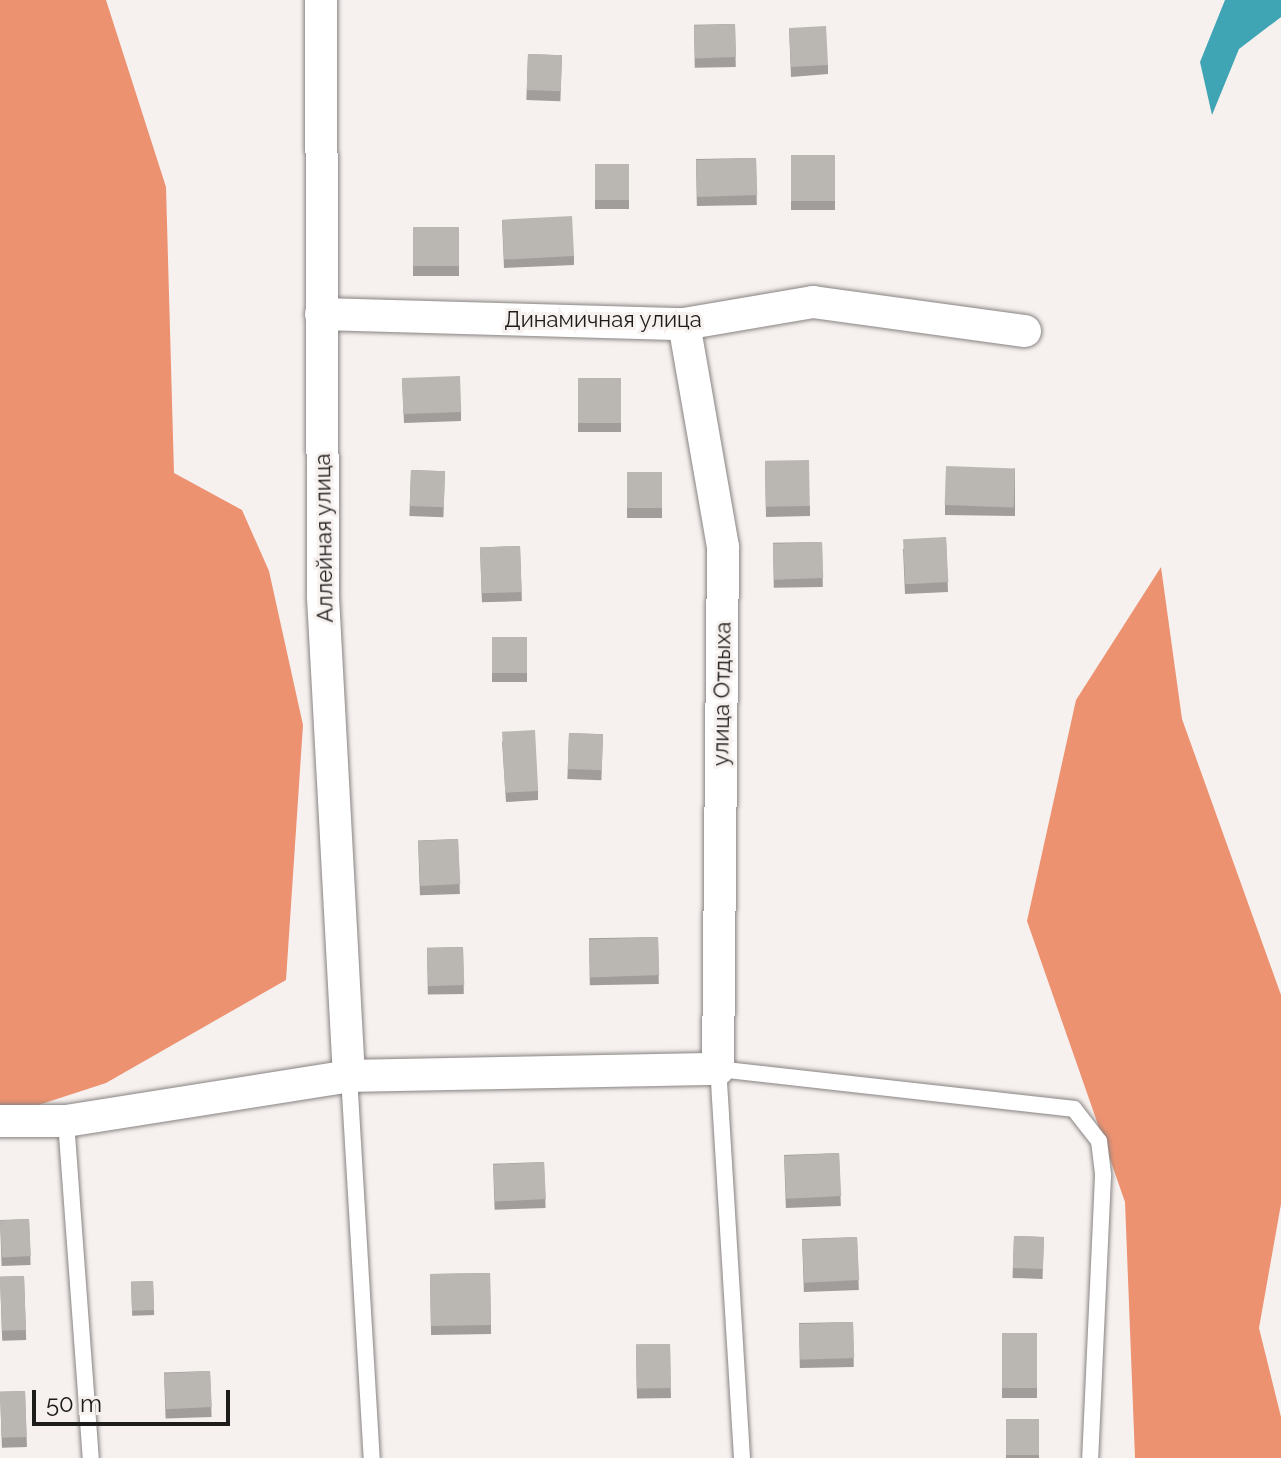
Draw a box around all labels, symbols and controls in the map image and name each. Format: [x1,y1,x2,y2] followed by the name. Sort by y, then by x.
[504,307,702,333] street label: Динамичная улица
[309,453,339,623] street label: Аллейная улица
[708,622,736,766] street label: улица Отдыха
[36,1374,234,1424] scale bar
[46,1389,102,1418] text: 50 m

